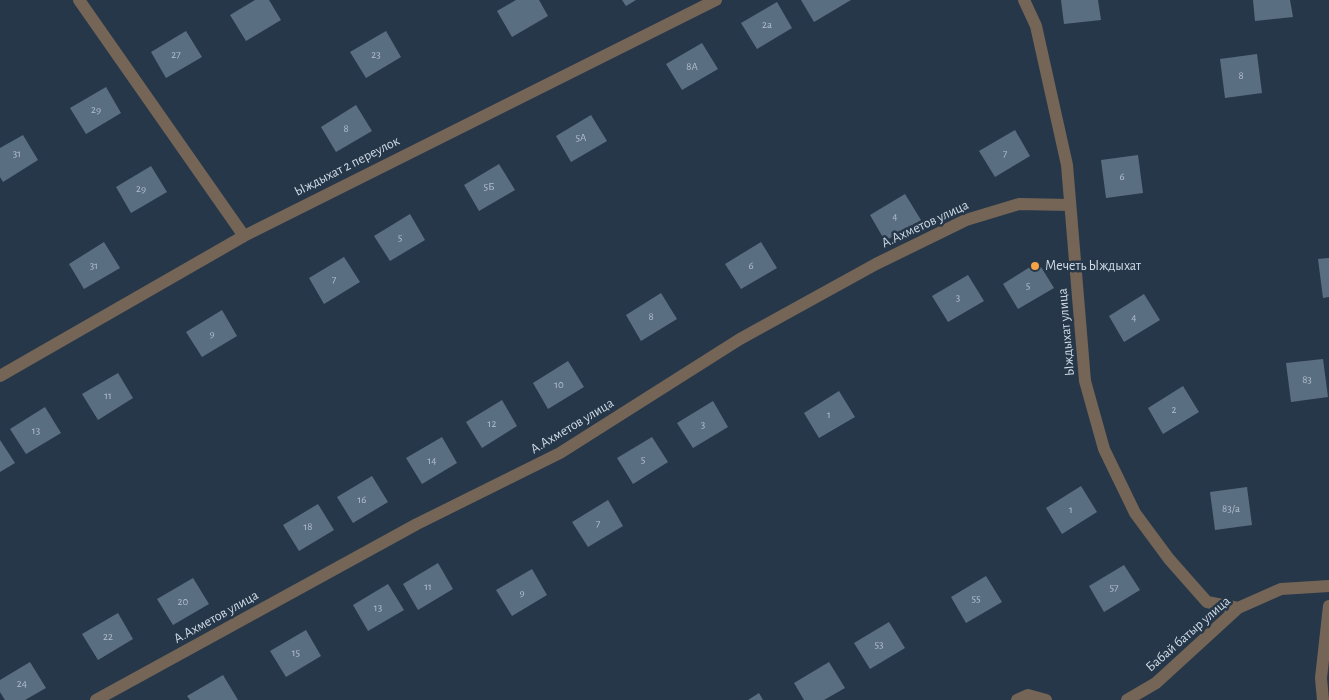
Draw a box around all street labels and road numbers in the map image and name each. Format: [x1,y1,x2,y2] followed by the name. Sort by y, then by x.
[292,132,402,200] street label: Ыждыхат 2 переулок
[879,196,971,252] street label: А.Ахметов улица
[1054,287,1078,377] street label: Ыждыхат улица
[527,394,617,458] street label: А.Ахметов улица
[171,587,261,647] street label: А.Ахметов улица
[1142,593,1234,675] street label: Бабай батыр улица

